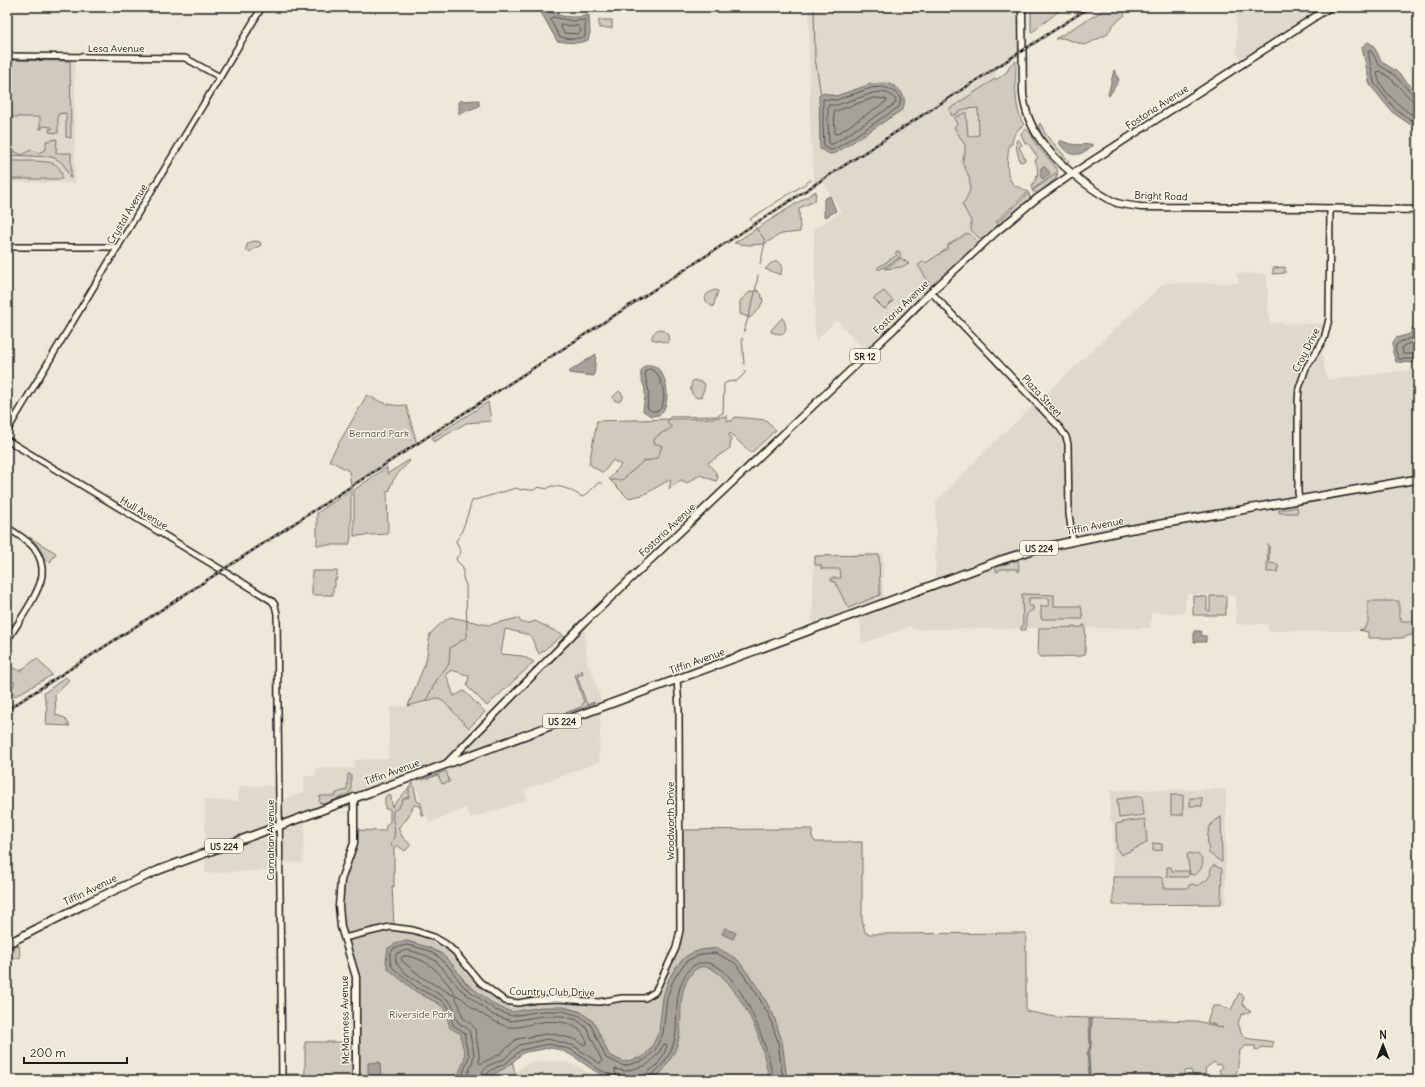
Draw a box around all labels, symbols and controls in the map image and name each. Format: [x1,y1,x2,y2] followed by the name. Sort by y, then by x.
[88,42,144,55] street label: Lesa Avenue
[1123,82,1191,132] street label: Fostoria Avenue
[104,181,150,247] street label: Crystal Avenue
[1134,189,1188,203] street label: Bright Road
[870,277,932,337] street label: Fostoria Avenue
[1289,326,1323,374] street label: Croy Drive
[850,349,880,363] road number: SR 12
[1019,372,1065,420] street label: Plaza Street
[349,427,409,440] park label: Bernard Park
[118,494,170,532] street label: Hull Avenue
[636,501,698,559] street label: Fostoria Avenue
[1065,514,1125,538] street label: Tiffin Avenue
[1020,541,1058,555] road number: US 224
[668,645,726,677] street label: Tiffin Avenue
[543,714,581,728] road number: US 224
[363,756,421,788] street label: Tiffin Avenue
[664,782,677,860] street label: Woodworth Drive
[264,800,277,880] street label: Carnahan Avenue
[205,839,243,853] road number: US 224
[61,871,119,909] street label: Tiffin Avenue
[338,975,352,1065] street label: McManness Avenue
[509,985,595,999] street label: Country Club Drive
[389,1008,453,1021] park label: Riverside Park
[1363,1025,1403,1065] north arrow
[1379,1028,1387,1042] text: N
[24,1039,127,1065] scale bar
[30,1045,66,1060] text: 200 m

